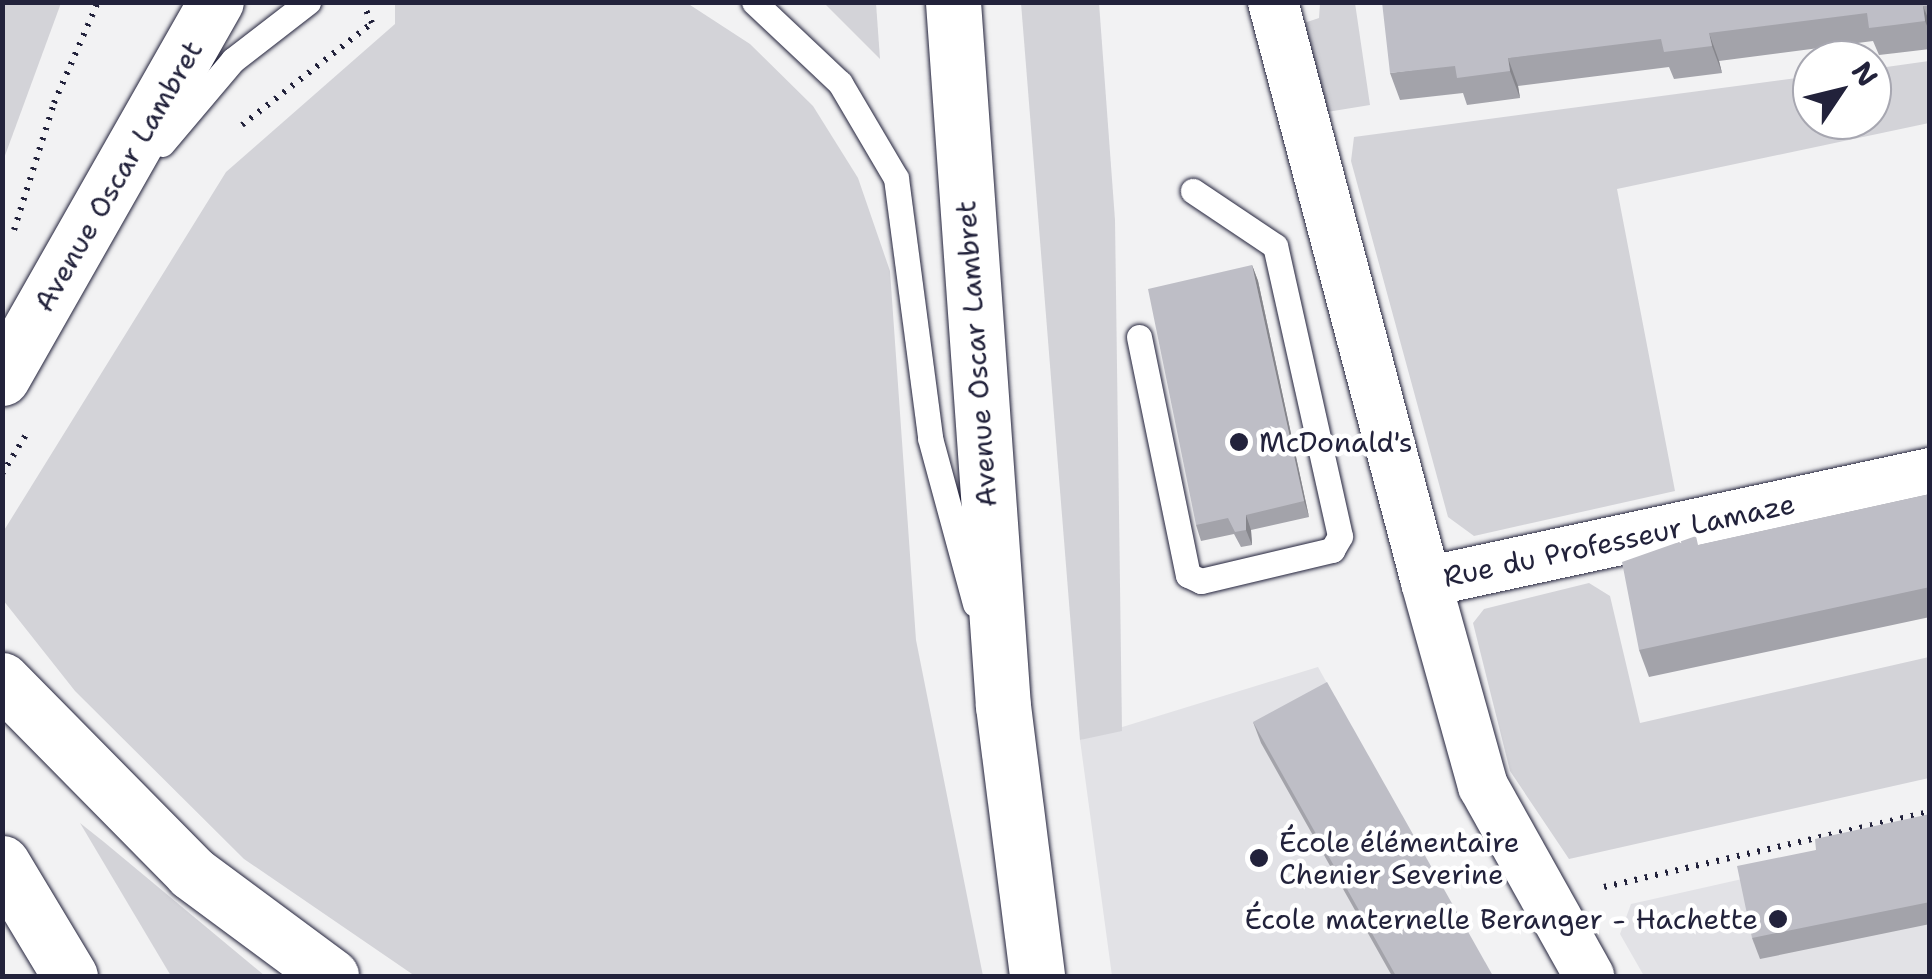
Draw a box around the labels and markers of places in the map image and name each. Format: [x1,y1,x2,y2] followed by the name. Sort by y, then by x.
[1259,425,1413,459] place label: McDonald's
[1228,431,1250,453] marker: McDonald's
[1279,825,1520,891] place label: École élémentaire Chenier Severine
[1248,847,1270,869] marker: École élémentaire Chenier Severine
[1244,902,1758,936] place label: École maternelle Beranger - Hachette
[1767,908,1789,930] marker: École maternelle Beranger - Hachette

